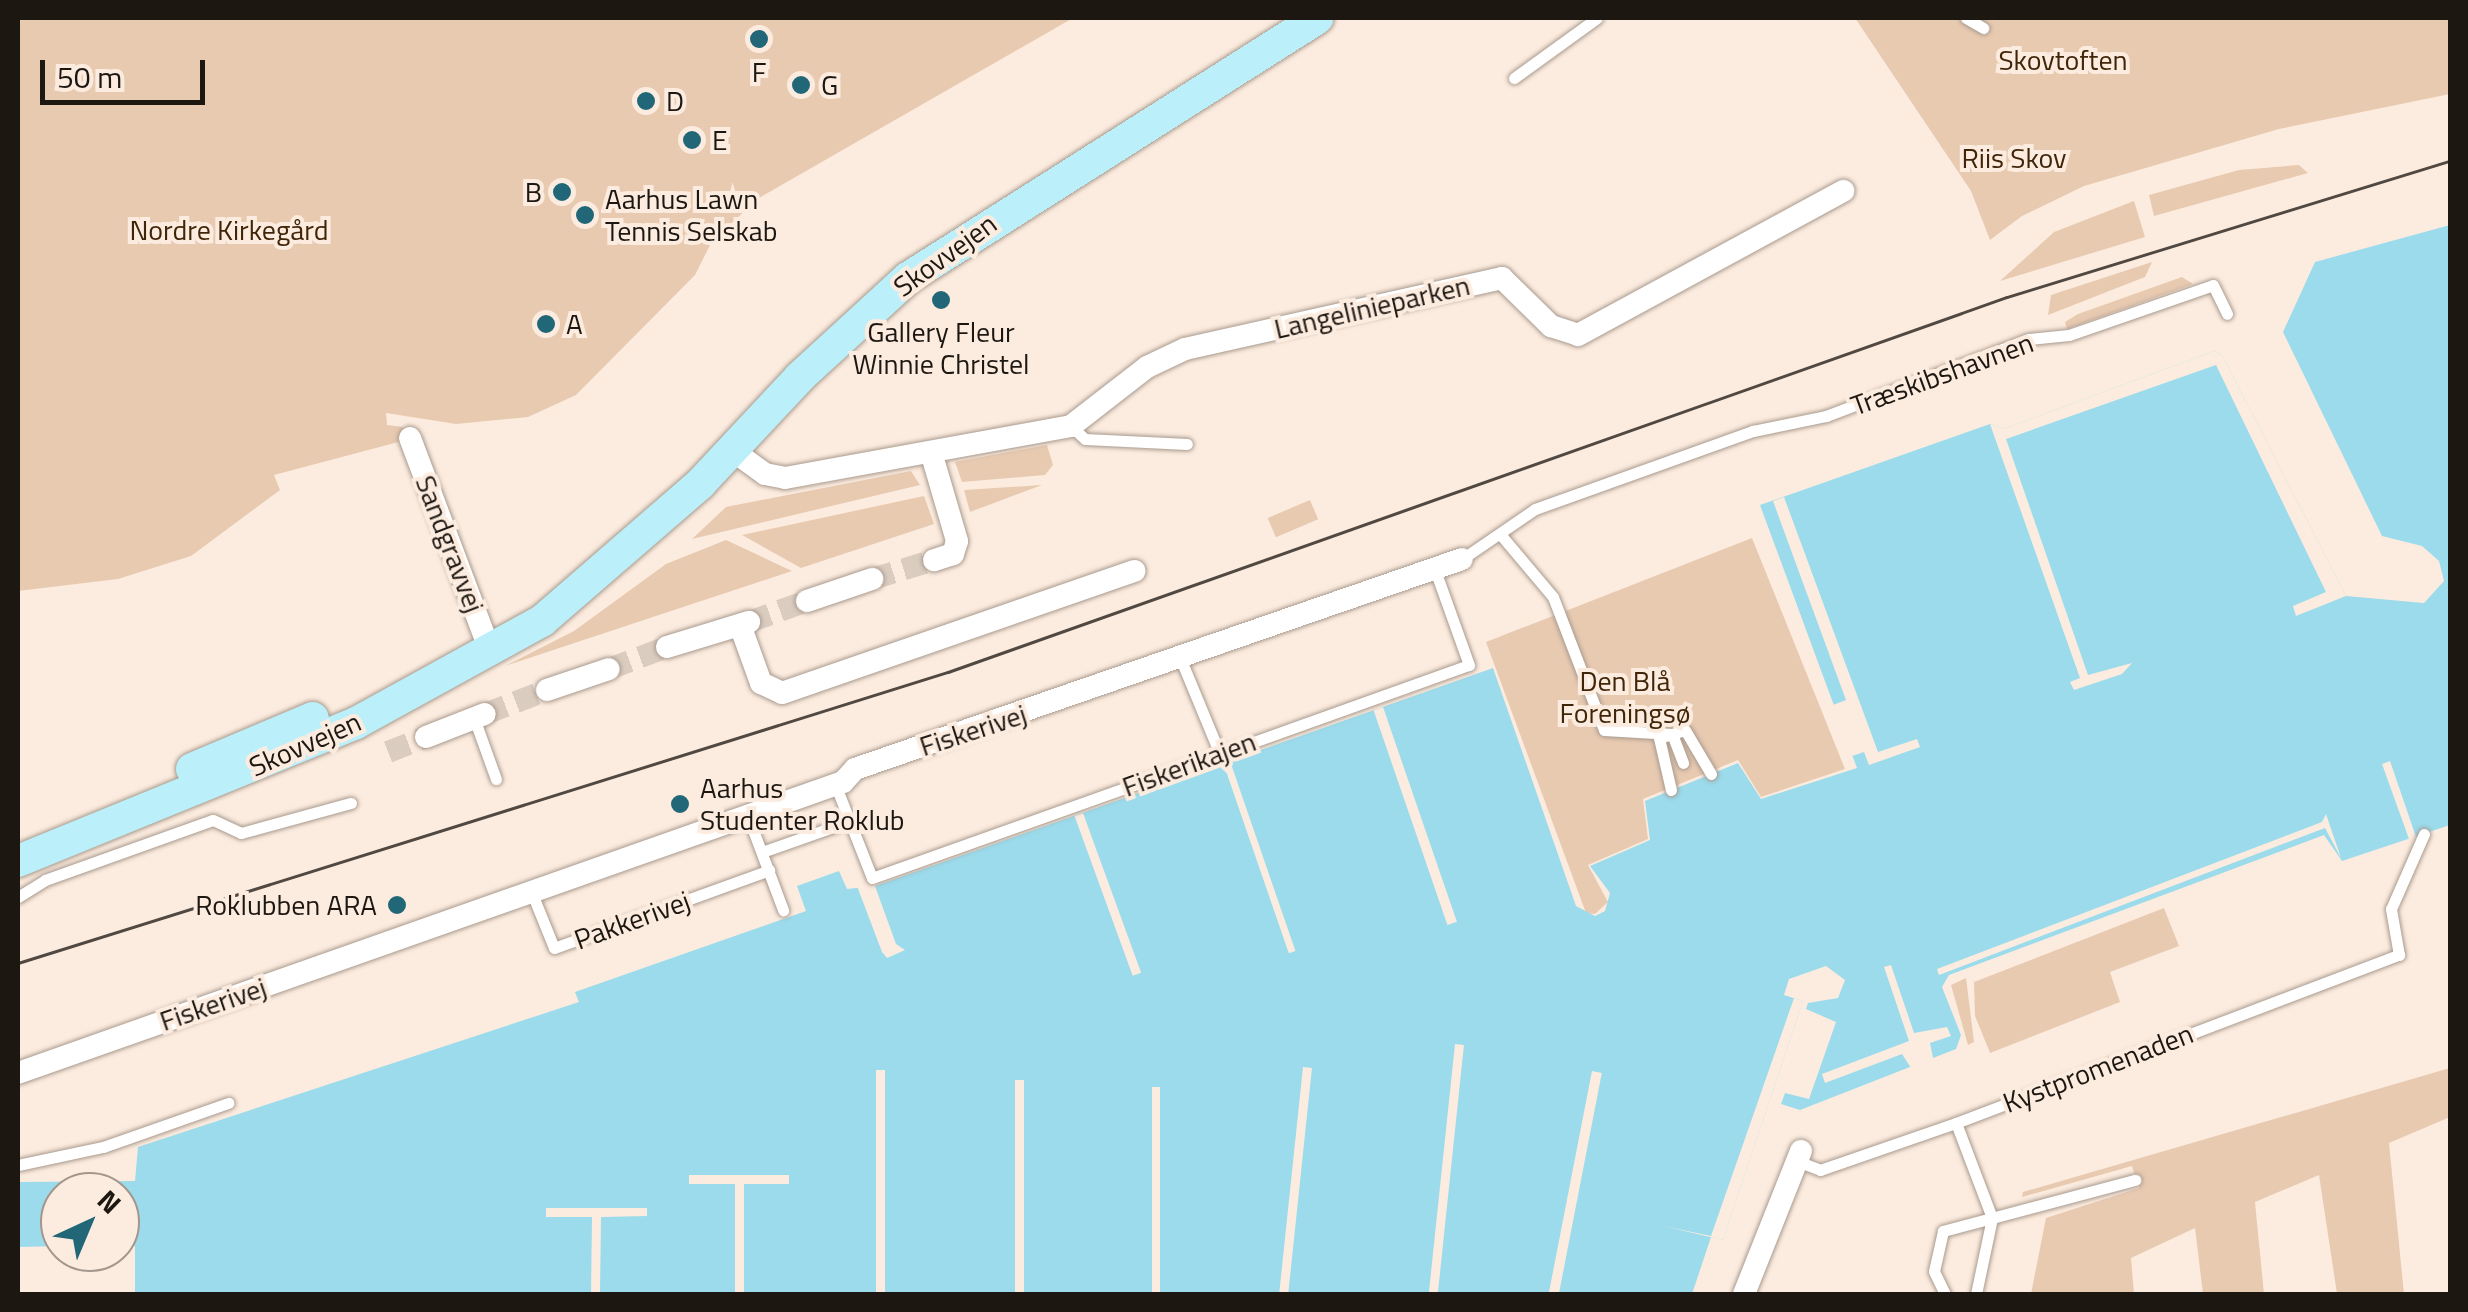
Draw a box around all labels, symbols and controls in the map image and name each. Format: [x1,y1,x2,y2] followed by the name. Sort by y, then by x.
[748,28,770,50] marker: F
[45,40,210,102] scale bar
[1998,43,2128,77] park label: Skovtoften
[57,54,122,100] text: 50 m
[752,55,766,89] place label: F
[821,68,838,102] place label: G
[790,74,812,96] marker: G
[666,84,684,118] place label: D
[635,90,657,112] marker: D
[712,123,727,157] place label: E
[681,129,703,151] marker: E
[1962,141,2066,175] park label: Riis Skov
[525,175,542,209] place label: B
[551,181,573,203] marker: B
[605,182,778,248] place label: Aarhus Lawn Tennis Selskab
[574,204,596,226] marker: Aarhus Lawn Tennis Selskab
[887,206,1003,304] street label: Skovvejen
[130,213,328,247] park label: Nordre Kirkegård
[1271,268,1473,346] street label: Langelinieparken
[930,289,952,311] marker: Gallery Fleur Winnie Christel
[566,307,583,341] place label: A
[535,313,557,335] marker: A
[853,315,1029,381] place label: Gallery Fleur Winnie Christel
[1846,325,2038,423] street label: Træskibshavnen
[409,471,491,617] street label: Sandgravvej
[1560,664,1690,730] park label: Den Blå Foreningsø
[915,697,1031,763] street label: Fiskerivej
[244,704,366,784] street label: Skovvejen
[1118,724,1260,804] street label: Fiskerikajen
[700,771,905,837] place label: Aarhus Studenter Roklub
[669,793,691,815] marker: Aarhus Studenter Roklub
[570,884,694,956] street label: Pakkerivej
[195,888,377,922] place label: Roklubben ARA
[386,894,408,916] marker: Roklubben ARA
[155,970,271,1038] street label: Fiskerivej
[1998,1016,2198,1120] street label: Kystpromenaden
[40,1172,140,1272] north arrow
[88,1179,132,1224] text: N

